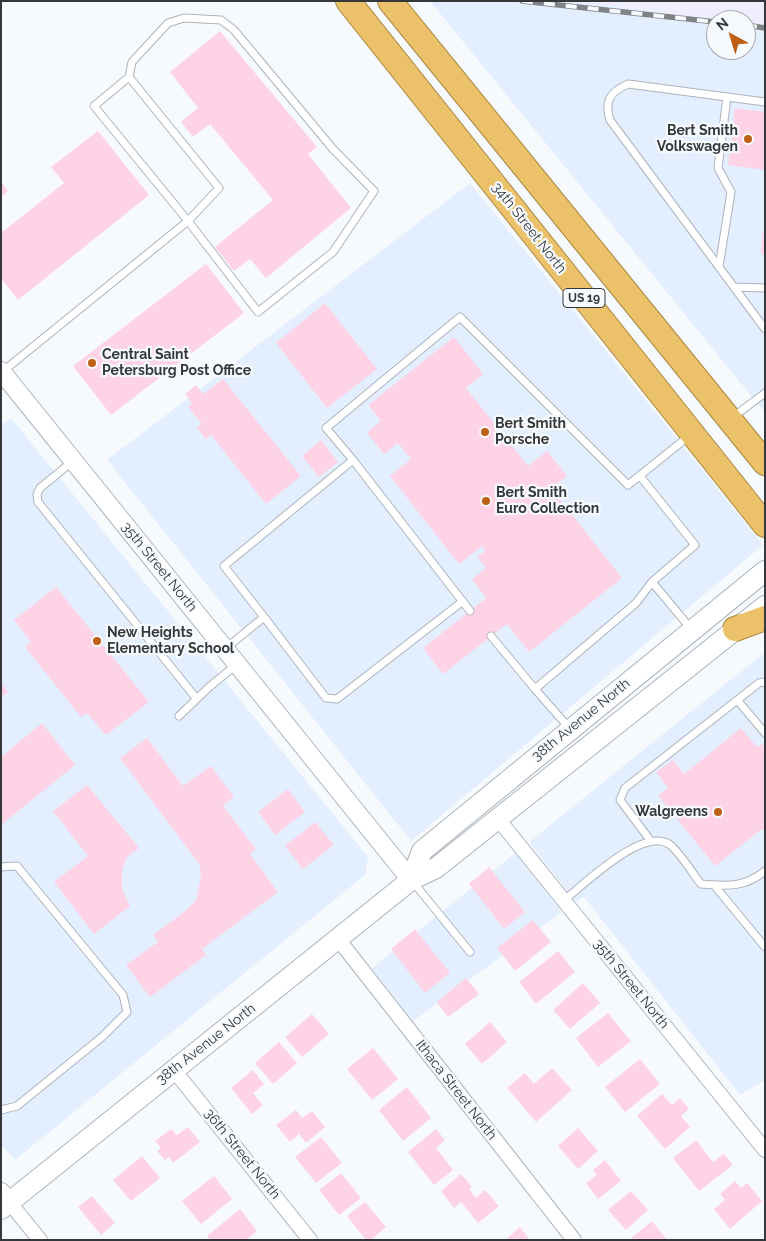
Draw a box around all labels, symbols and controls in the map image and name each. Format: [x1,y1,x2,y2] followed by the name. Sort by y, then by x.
[706,10,756,60] north arrow
[713,15,731,34] text: N
[657,123,738,156] place label: Bert Smith Volkswagen
[742,133,754,145] marker: Bert Smith Volkswagen
[488,179,570,277] street label: 34th Street North
[563,288,605,308] road number: US 19
[102,347,251,380] place label: Central Saint Petersburg Post Office
[86,357,98,369] marker: Central Saint Petersburg Post Office
[495,416,566,448] place label: Bert Smith Porsche
[479,426,491,438] marker: Bert Smith Porsche
[496,485,599,518] place label: Bert Smith Euro Collection
[480,495,492,507] marker: Bert Smith Euro Collection
[118,519,200,615] street label: 35th Street North
[107,625,234,658] place label: New Heights Elementary School
[91,635,103,647] marker: New Heights Elementary School
[528,675,634,765] street label: 38th Avenue North
[635,804,708,820] place label: Walgreens
[712,806,724,818] marker: Walgreens
[590,936,672,1032] street label: 35th Street North
[153,1000,259,1088] street label: 38th Avenue North
[412,1037,500,1143] street label: Ithaca Street North
[200,1105,284,1203] street label: 36th Street North

